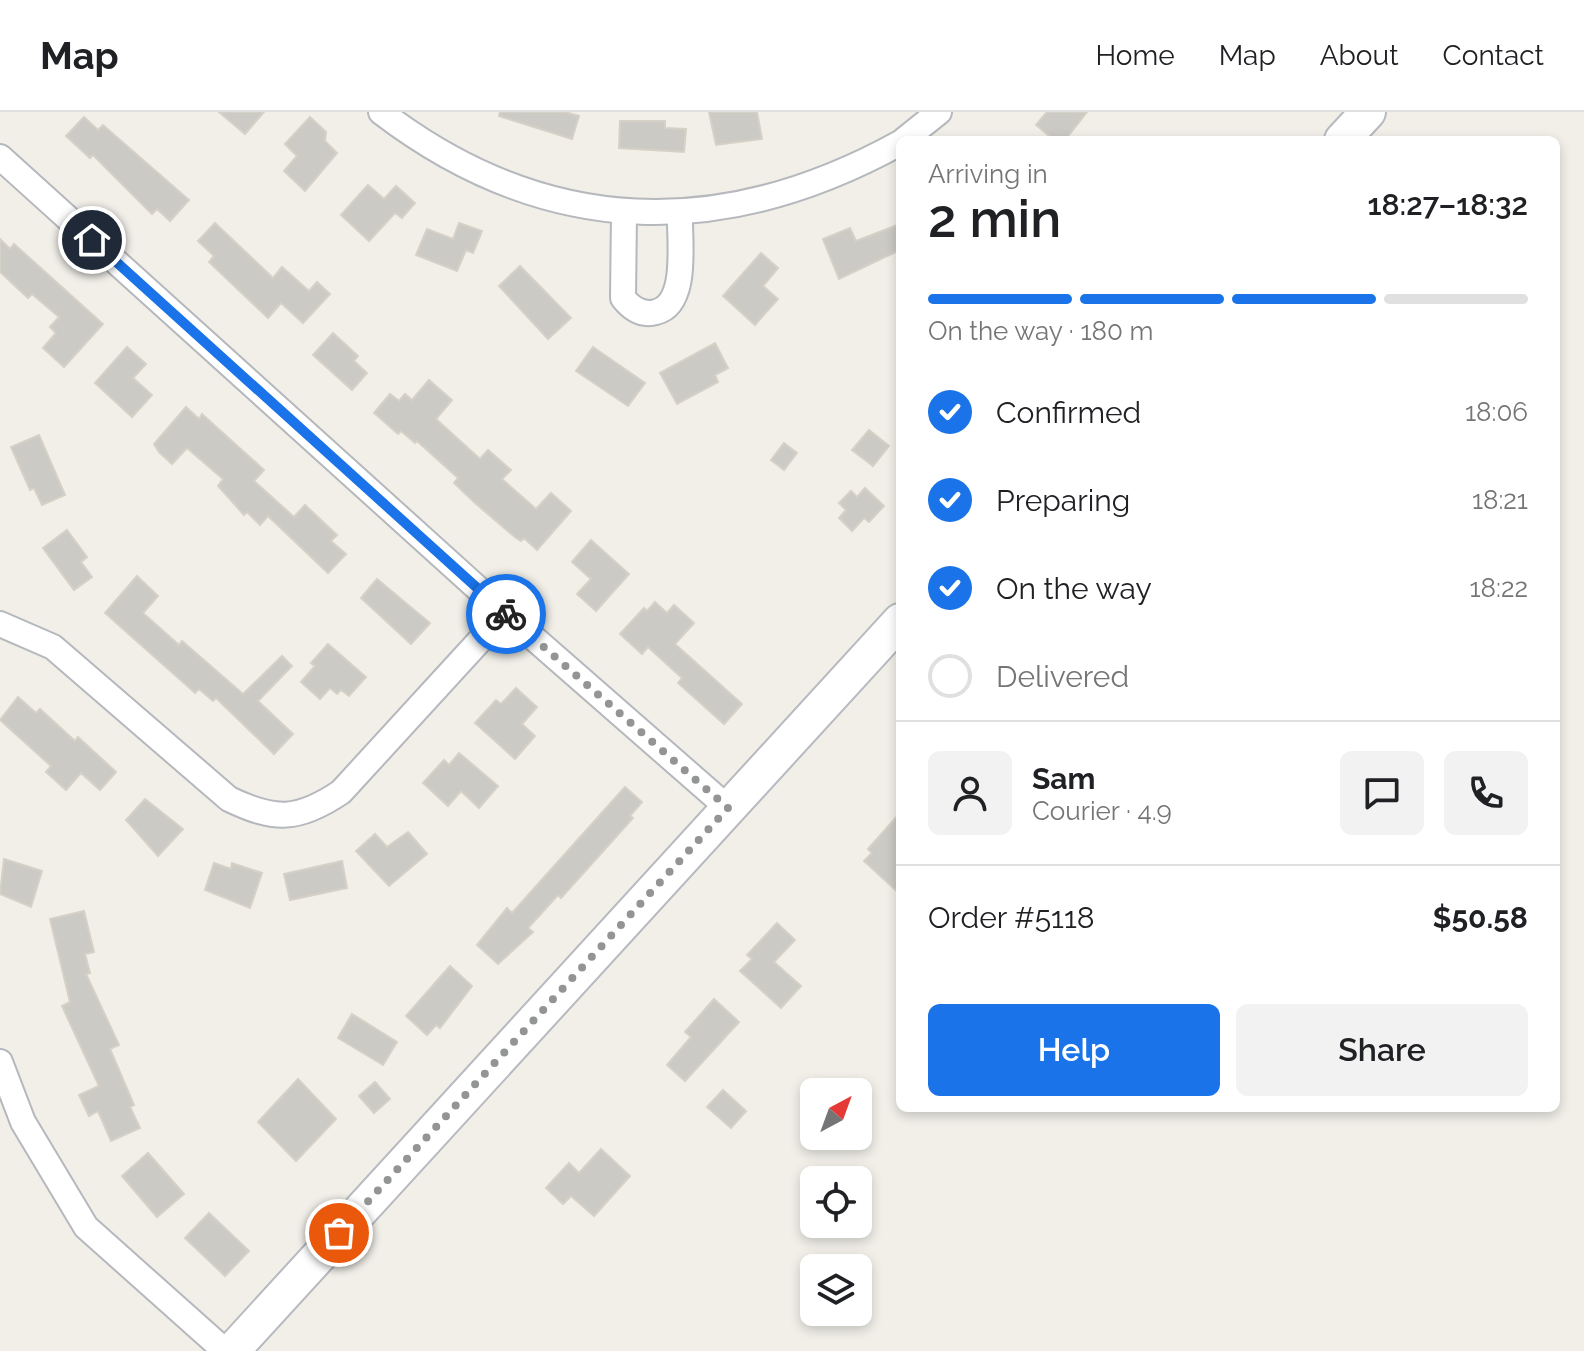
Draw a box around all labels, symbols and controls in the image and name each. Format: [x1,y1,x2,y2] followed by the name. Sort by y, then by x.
[40,33,119,78] text: Map
[1095,39,1175,72] text: Home
[1219,39,1276,72] text: Map
[1320,39,1399,72] text: About
[1443,39,1544,72] text: Contact
[928,159,1048,189] text: Arriving in
[1367,187,1528,222] text: 18:27–18:32
[928,188,1061,249] text: 2 min
[58,206,126,274] pin
[70,218,114,262] icon: home
[928,316,1153,346] text: On the way · 180 m
[928,390,972,434] icon: check
[996,395,1141,430] text: Confirmed
[1465,397,1528,427] text: 18:06
[928,478,972,522] icon: check
[996,483,1130,518] text: Preparing
[1472,485,1528,515] text: 18:21
[928,566,972,610] icon: check
[996,571,1152,606] text: On the way
[1469,573,1528,603] text: 18:22
[466,574,546,654] courier
[484,592,528,636] icon: bike
[996,659,1129,694] text: Delivered
[928,751,1012,835] button: person
[1340,751,1424,835] button: chat
[1444,751,1528,835] button: phone
[1032,761,1095,796] text: Sam
[1032,796,1172,826] text: Courier · 4.9
[928,900,1095,935] text: Order #5118
[1432,900,1528,935] text: $50.58
[928,1004,1220,1096] button: Help
[1236,1004,1528,1096] button: Share
[800,1078,872,1150] north arrow
[800,1078,872,1326] map controls
[800,1166,872,1238] button: locate
[305,1199,373,1267] pin
[317,1211,361,1255] icon: bag
[800,1254,872,1326] button: layers

